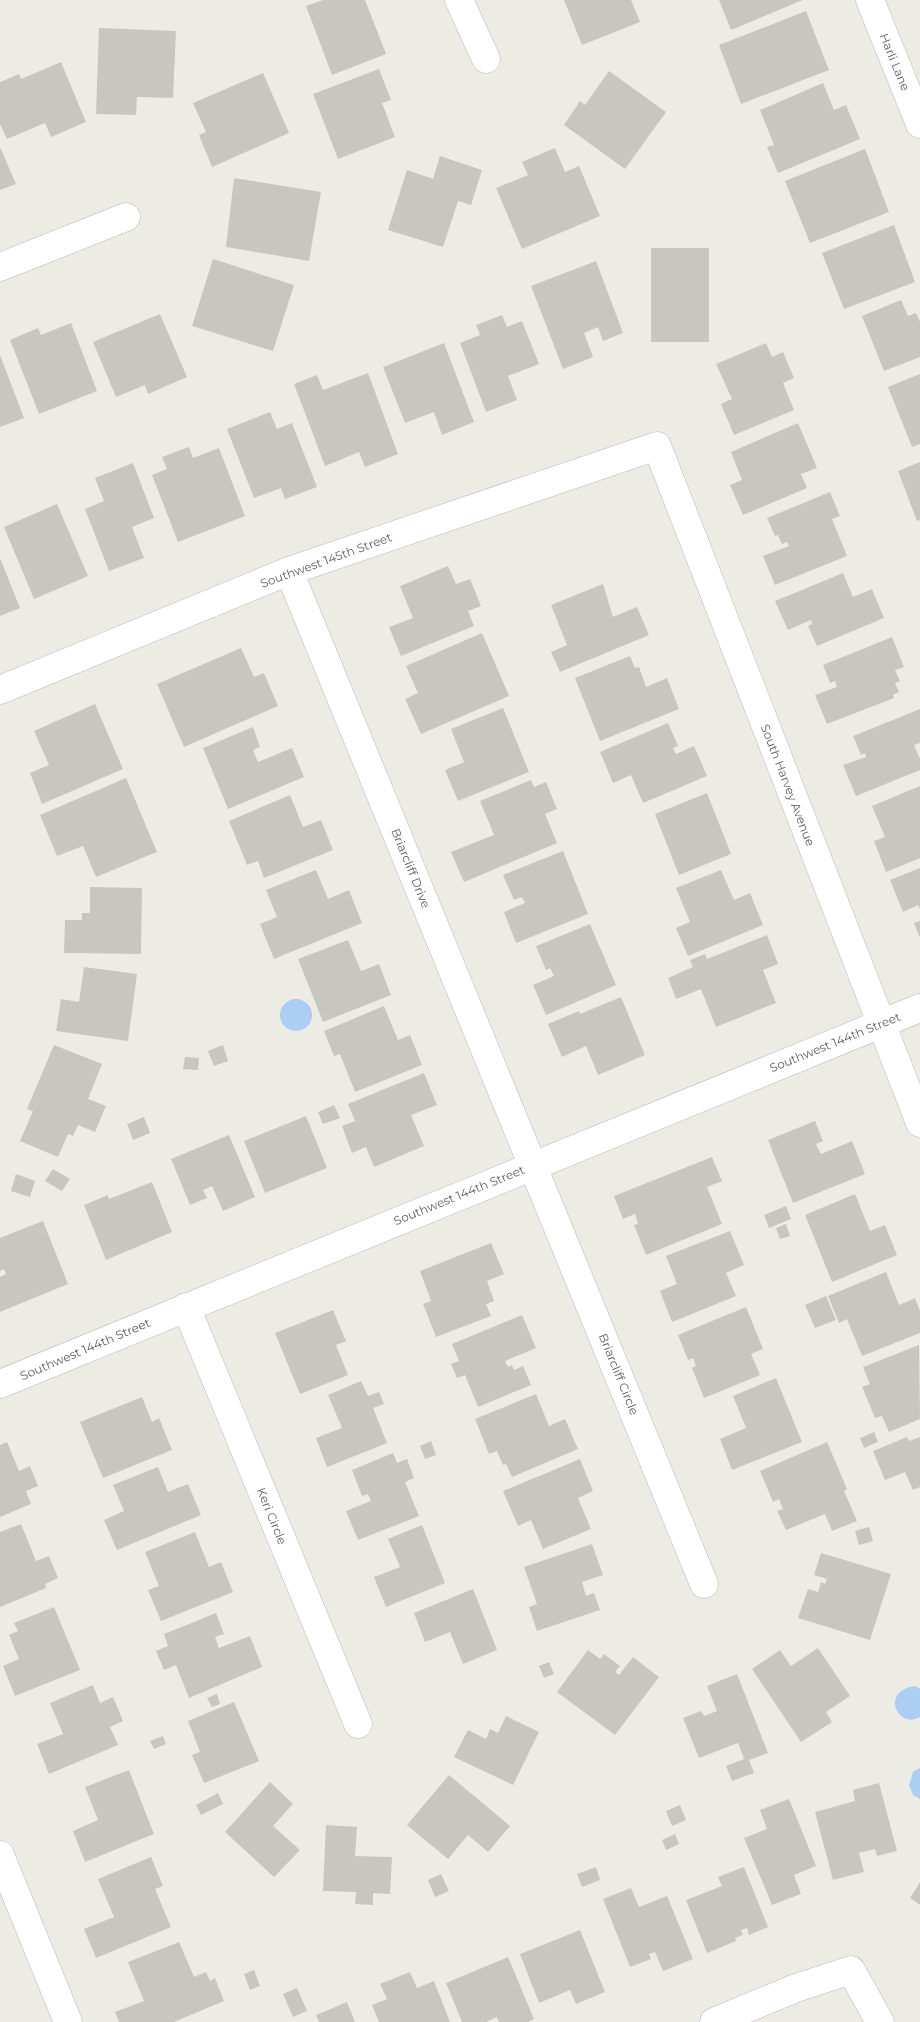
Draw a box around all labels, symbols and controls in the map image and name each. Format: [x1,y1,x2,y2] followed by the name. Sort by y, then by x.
[877,31,913,93] street label: Harli Lane
[258,529,394,591] street label: Southwest 145th Street
[758,722,818,848] street label: South Harvey Avenue
[388,826,434,910] street label: Briarcliff Drive
[767,1009,903,1075] street label: Southwest 144th Street
[391,1162,527,1228] street label: Southwest 144th Street
[18,1315,152,1383] street label: Southwest 144th Street
[596,1331,642,1417] street label: Briarcliff Circle
[254,1485,290,1547] street label: Keri Circle

